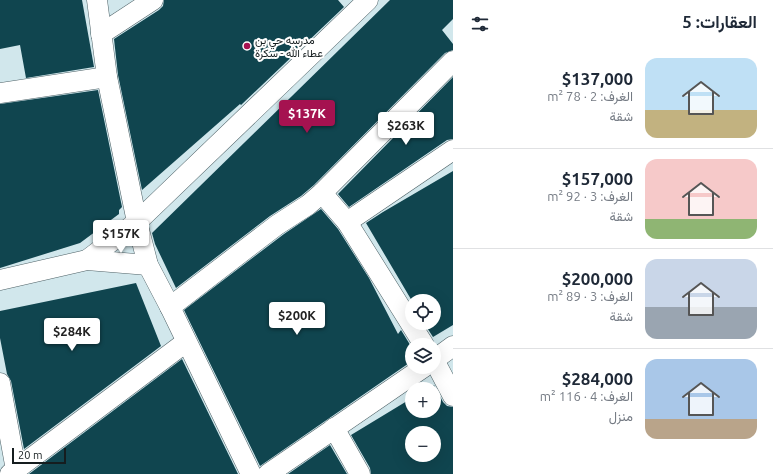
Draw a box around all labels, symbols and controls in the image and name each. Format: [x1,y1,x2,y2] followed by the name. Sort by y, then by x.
[682,12,757,31] text: العقارات: 5
[469,13,491,35] icon: filters
[255,34,323,60] place label: مدرسه حي بن عطاء الله - سكرة
[242,41,252,51] marker: مدرسه حي بن عطاء الله - سكرة
[562,69,633,88] text: $137,000
[677,74,725,122] icon: home
[547,89,633,103] text: الغرف: 2 · 78 m²
[279,100,335,134] pin: $137K
[288,106,326,120] text: $137K
[610,109,633,123] text: شقة
[378,112,434,146] pin: $263K
[387,118,425,132] text: $263K
[562,169,633,188] text: $157,000
[677,175,725,223] icon: home
[547,189,633,203] text: الغرف: 3 · 92 m²
[610,209,633,223] text: شقة
[93,220,149,254] pin: $157K
[102,226,140,240] text: $157K
[562,269,633,288] text: $200,000
[677,275,725,323] icon: home
[547,289,633,303] text: الغرف: 3 · 89 m²
[405,294,441,462] map controls
[405,294,441,330] button: locate
[269,302,325,336] pin: $200K
[278,308,316,322] text: $200K
[610,309,633,323] text: شقة
[44,318,100,352] pin: $284K
[53,324,91,338] text: $284K
[405,338,441,374] button: layers
[562,369,633,388] text: $284,000
[677,375,725,423] icon: home
[405,382,441,418] button: +
[540,389,633,403] text: الغرف: 4 · 116 m²
[609,409,633,423] text: منزل
[405,426,441,462] button: −
[12,446,66,465] scale bar
[18,449,42,461] text: 20 m

